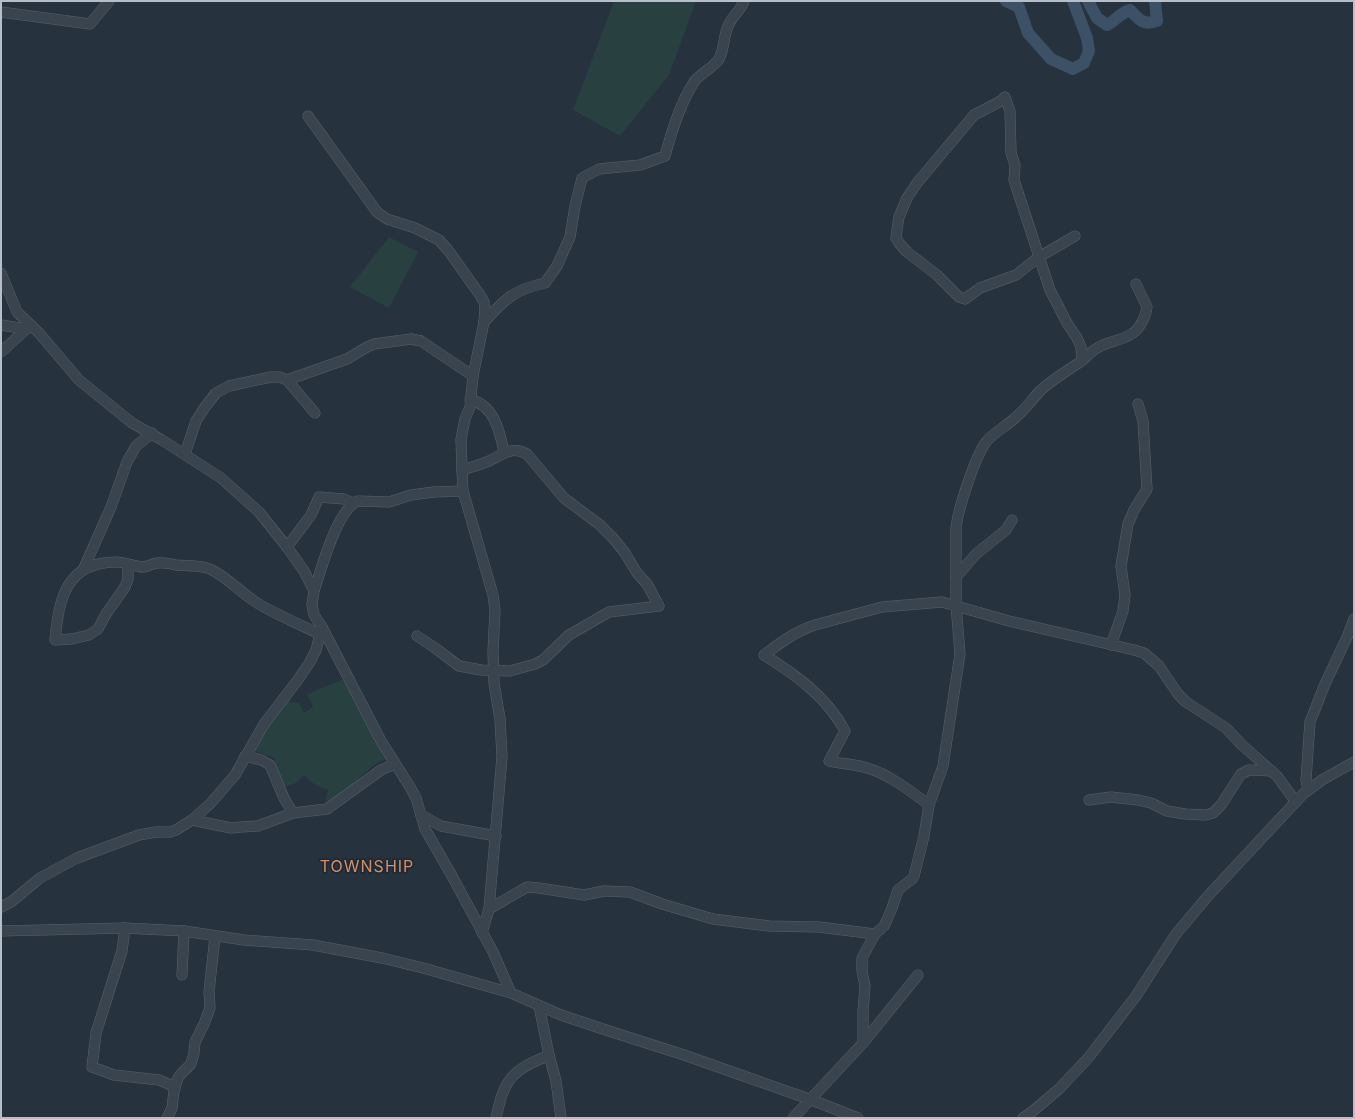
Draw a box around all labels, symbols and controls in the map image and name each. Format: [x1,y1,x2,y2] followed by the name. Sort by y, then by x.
[320,856,414,876] district label: TOWNSHIP

